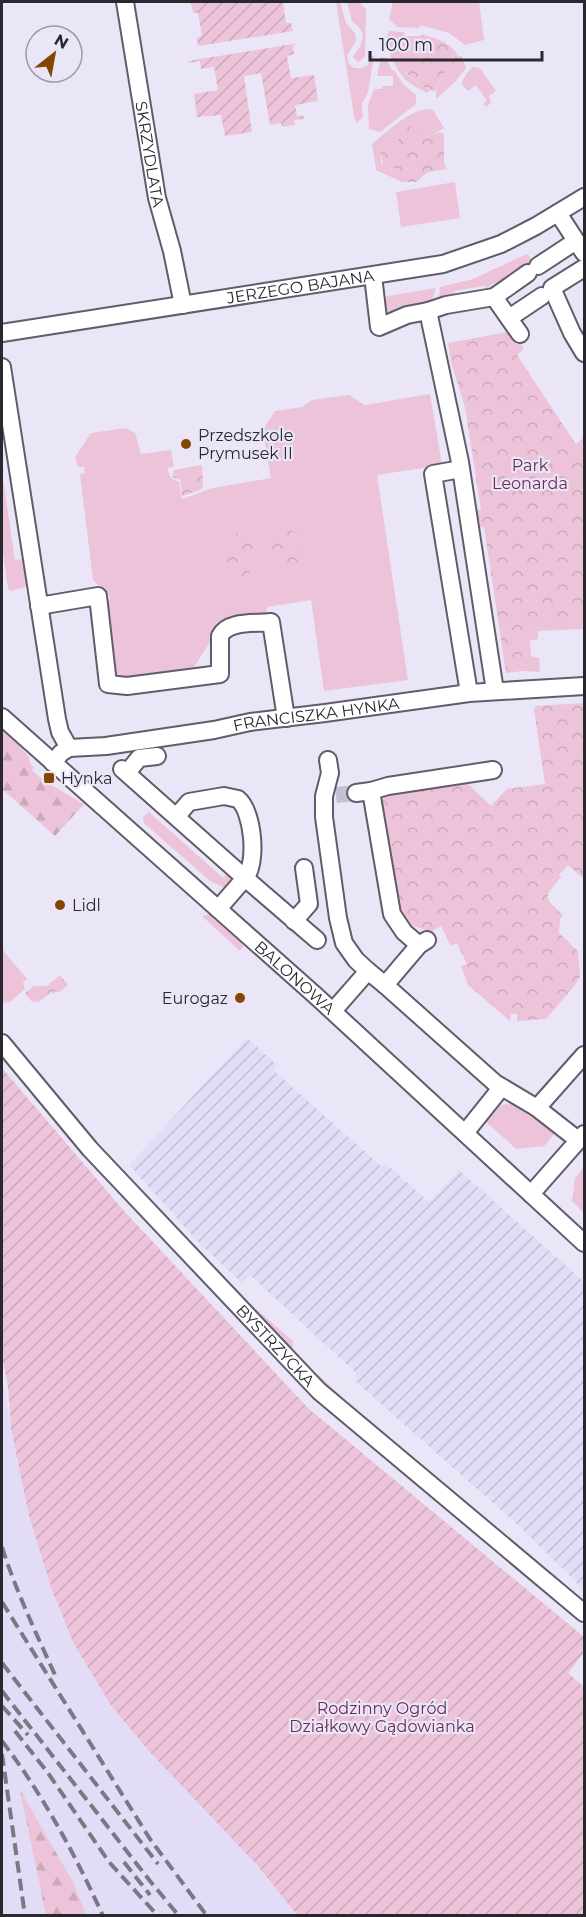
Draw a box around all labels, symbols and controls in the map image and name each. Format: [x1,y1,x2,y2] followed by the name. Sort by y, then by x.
[24,24,84,84] north arrow
[370,24,542,62] scale bar
[51,30,72,53] text: N
[379,34,433,56] text: 100 m
[132,100,169,210] street label: SKRZYDLATA
[224,265,376,307] street label: JERZEGO BAJANA
[198,426,293,463] place label: Przedszkole Prymusek II
[179,437,193,451] marker: Przedszkole Prymusek II
[492,456,568,493] park label: Park Leonarda
[231,693,401,735] street label: FRANCISZKA HYNKA
[61,769,112,788] place label: Hynka
[42,771,56,785] marker: Hynka
[72,896,101,915] place label: Lidl
[53,898,67,912] marker: Lidl
[251,937,339,1019] street label: BALONOWA
[162,989,228,1008] place label: Eurogaz
[233,991,247,1005] marker: Eurogaz
[233,1300,319,1391] street label: BYSTRZYCKA
[289,1699,475,1736] park label: Rodzinny Ogród Działkowy Gądowianka

